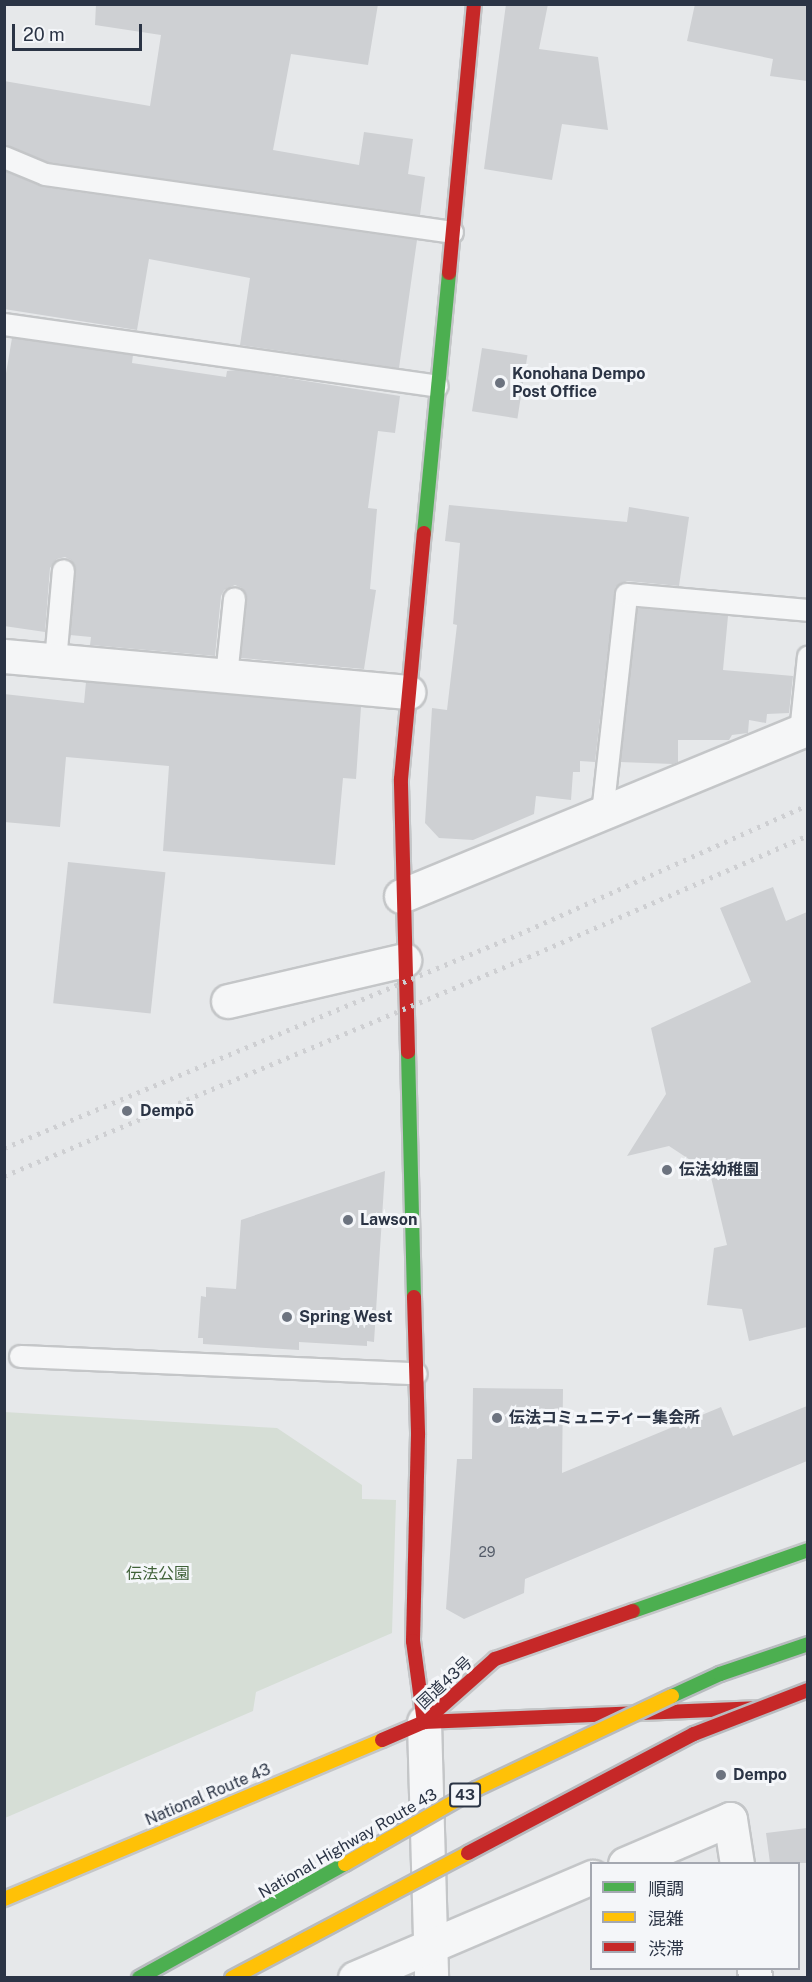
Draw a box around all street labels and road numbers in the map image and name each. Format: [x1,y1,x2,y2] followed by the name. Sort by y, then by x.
[414,1653,476,1713] street label: 国道43号
[142,1760,274,1830] street label: National Route 43
[448,1783,482,1807] road number: 43
[255,1785,441,1903] street label: National Highway Route 43

